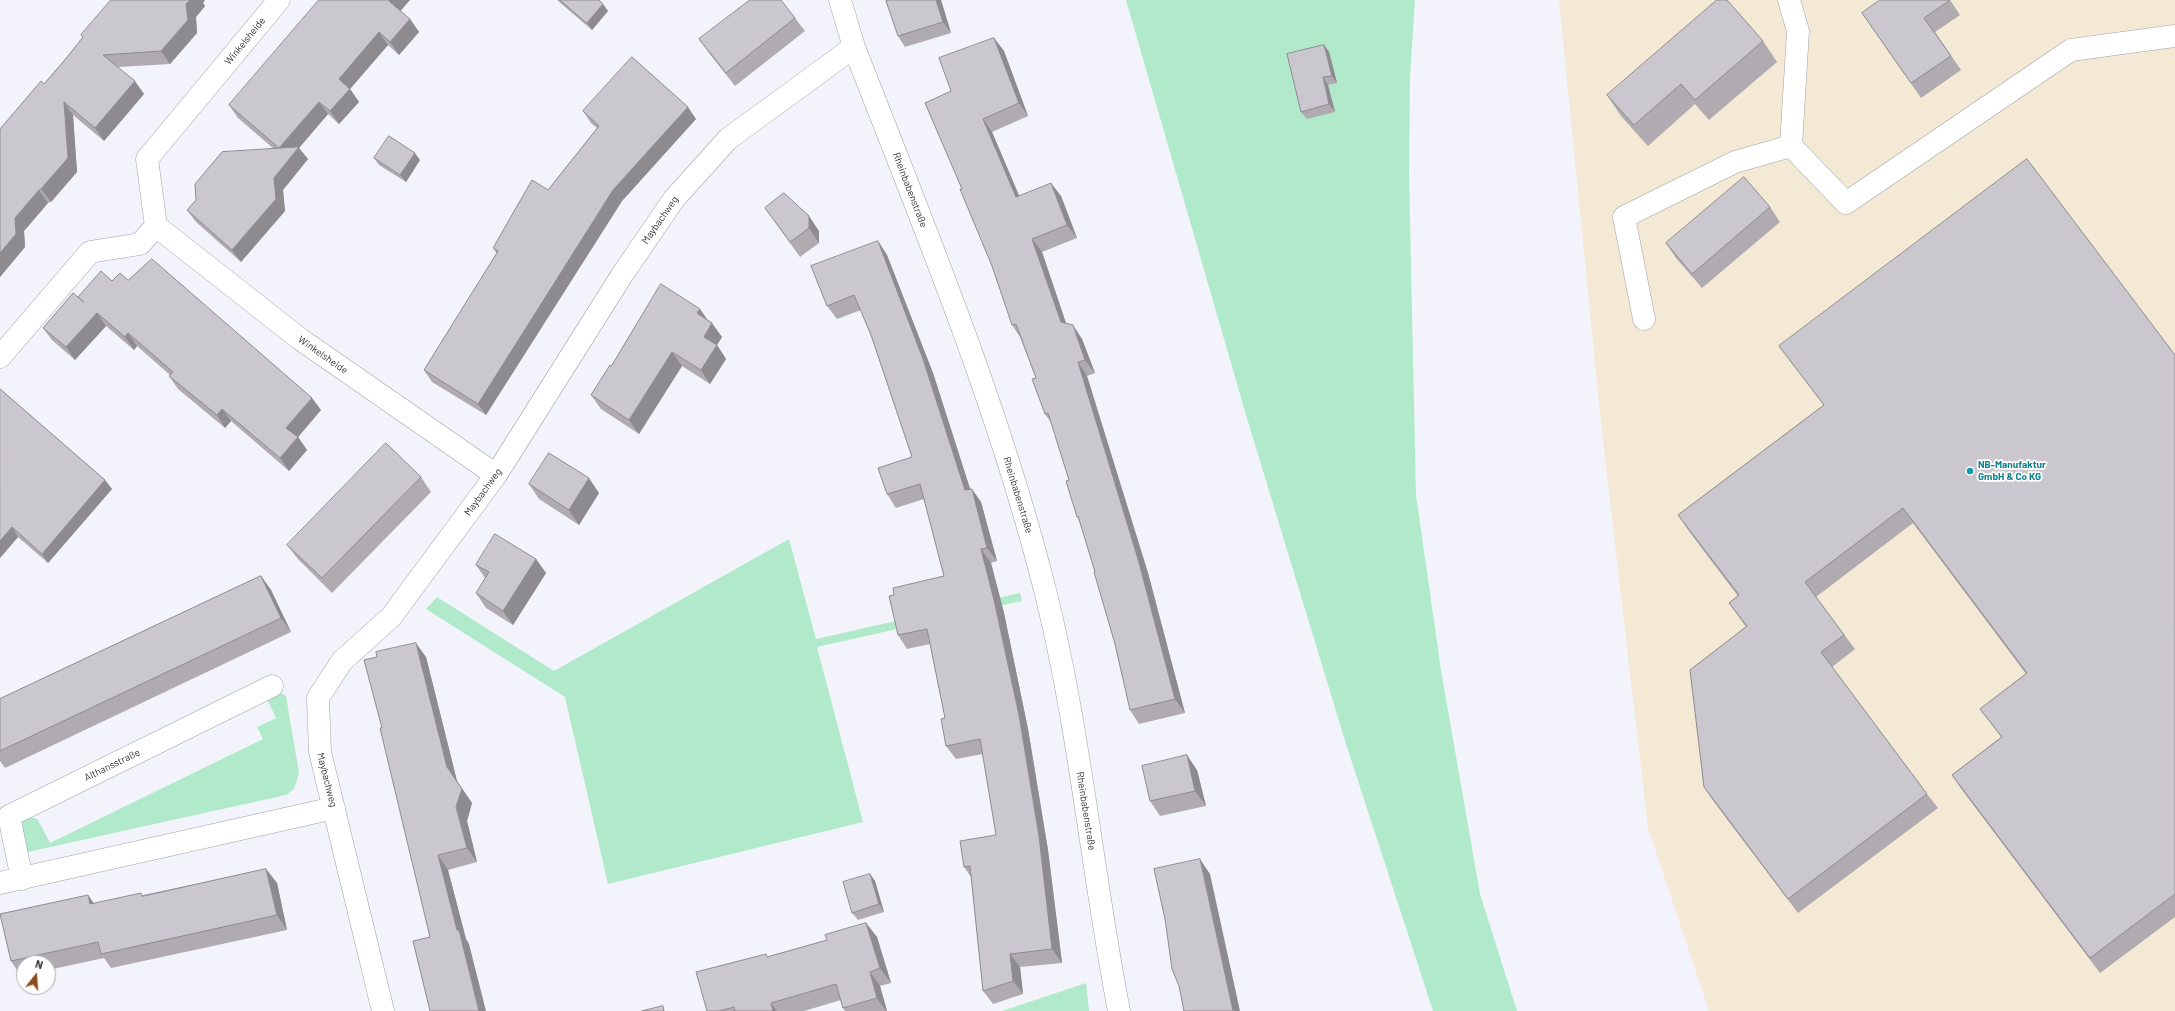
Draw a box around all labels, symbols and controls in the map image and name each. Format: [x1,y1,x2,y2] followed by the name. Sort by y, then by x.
[222,15,268,67] street label: Winkelsheide
[890,151,930,229] street label: Rheinbabenstraße
[639,194,681,246] street label: Maybachweg
[296,333,350,377] street label: Winkelsheide
[1001,455,1035,535] street label: Rheinbabenstraße
[1978,459,2046,482] place label: NB-Manufaktur GmbH & Co KG
[462,466,504,518] street label: Maybachweg
[1965,466,1975,476] marker: NB-Manufaktur GmbH & Co KG
[82,746,142,784] street label: Althansstraße
[314,752,340,808] street label: Maybachweg
[1074,771,1098,851] street label: Rheinbabenstraße
[16,955,56,995] north arrow
[34,957,45,971] text: N

